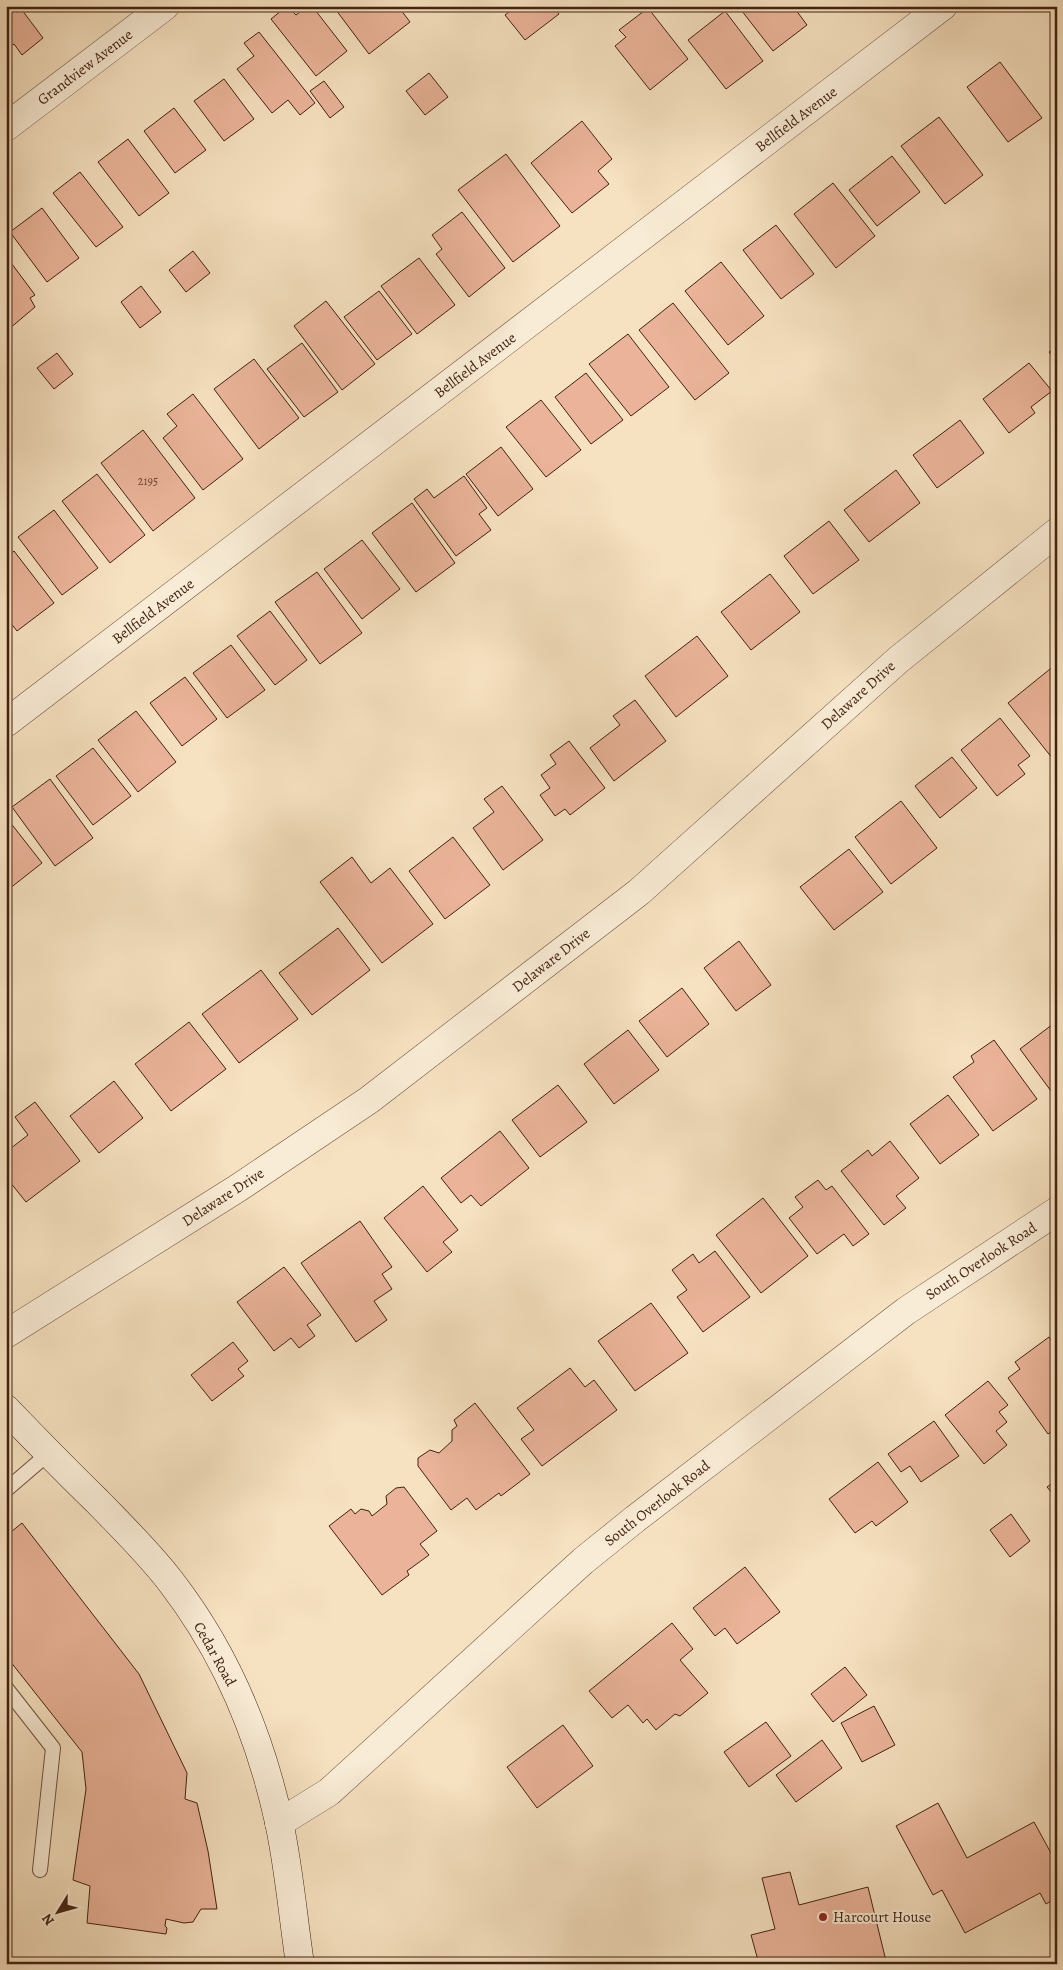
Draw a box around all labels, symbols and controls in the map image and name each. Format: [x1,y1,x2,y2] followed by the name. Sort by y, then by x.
[33,24,137,109] street label: Grandview Avenue
[751,81,841,156] street label: Bellfield Avenue
[430,327,520,402] street label: Bellfield Avenue
[138,473,158,489] house number: 2195
[108,573,198,648] street label: Bellfield Avenue
[816,656,900,734] street label: Delaware Drive
[508,923,594,997] street label: Delaware Drive
[178,1163,268,1231] street label: Delaware Drive
[922,1217,1041,1304] street label: South Overlook Road
[600,1455,715,1551] street label: South Overlook Road
[189,1618,241,1691] street label: Cedar Road
[32,1888,82,1938] north arrow
[833,1907,932,1927] place label: Harcourt House
[37,1910,59,1929] text: N
[817,1911,829,1923] marker: Harcourt House

